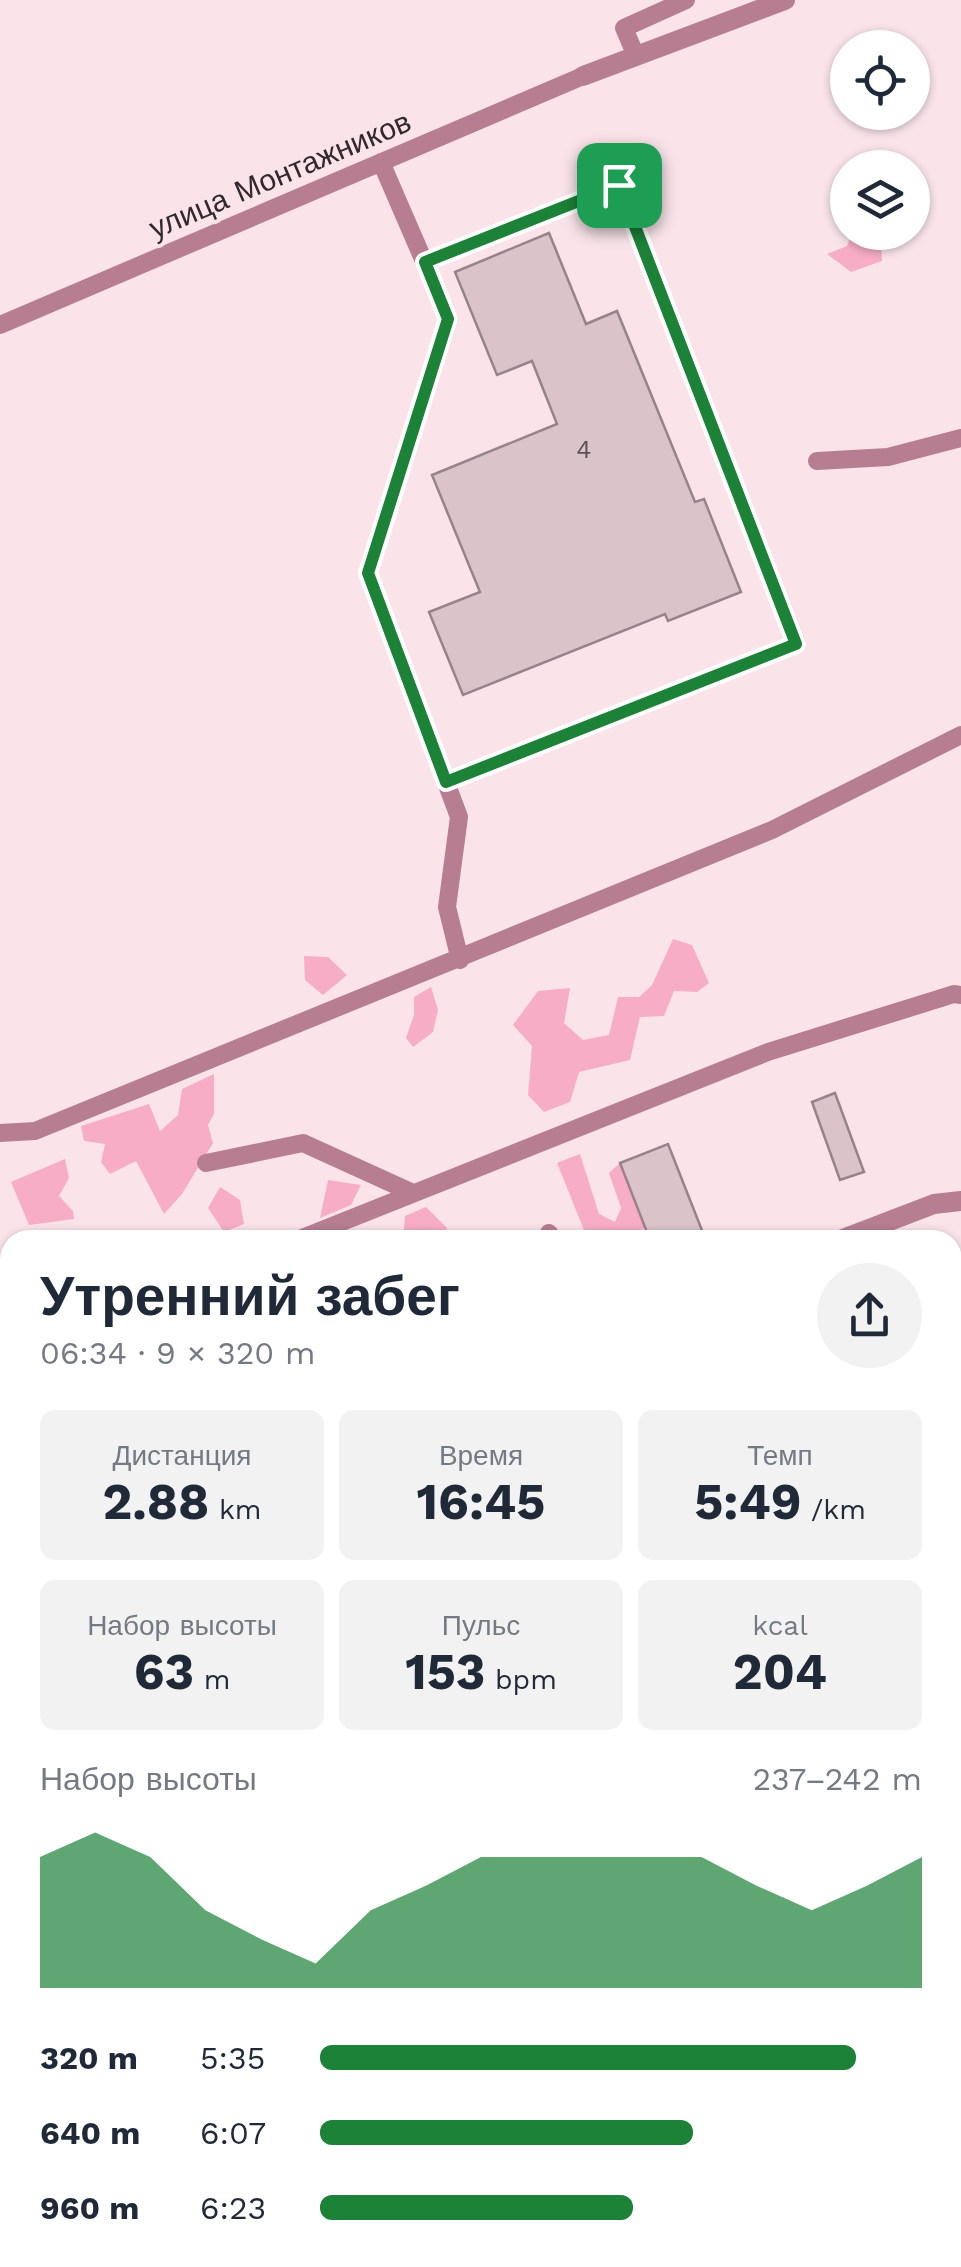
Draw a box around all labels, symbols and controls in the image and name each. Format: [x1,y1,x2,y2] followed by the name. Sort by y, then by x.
[830,30,930,250] map controls
[830,30,930,130] button: locate
[144,104,416,246] street label: улица Монтажников
[577,143,662,228] pin
[830,150,930,250] button: layers
[592,158,647,213] icon: arrive
[576,435,592,464] house number: 4
[817,1263,922,1368] button: share
[40,1264,460,1328] text: Утренний забег
[40,1334,316,1372] text: 06:34 · 9 × 320 m
[113,1439,252,1472] text: Дистанция
[439,1439,523,1472] text: Время
[747,1439,813,1472] text: Темп
[102,1472,209,1531] text: 2.88
[417,1472,545,1531] text: 16:45
[694,1472,802,1531] text: 5:49
[209,1493,262,1526] text: km
[802,1493,866,1526] text: /km
[87,1609,277,1642] text: Набор высоты
[442,1609,520,1642] text: Пульс
[752,1609,808,1642] text: kcal
[134,1642,194,1701] text: 63
[405,1642,486,1701] text: 153
[733,1642,827,1701] text: 204
[194,1663,230,1696] text: m
[486,1663,557,1696] text: bpm
[40,1760,257,1798] text: Набор высоты
[752,1760,922,1798] text: 237–242 m
[40,2039,138,2077] text: 320 m
[200,2039,265,2077] text: 5:35
[40,2114,140,2152] text: 640 m
[200,2114,266,2152] text: 6:07
[40,2189,139,2227] text: 960 m
[200,2189,266,2227] text: 6:23

